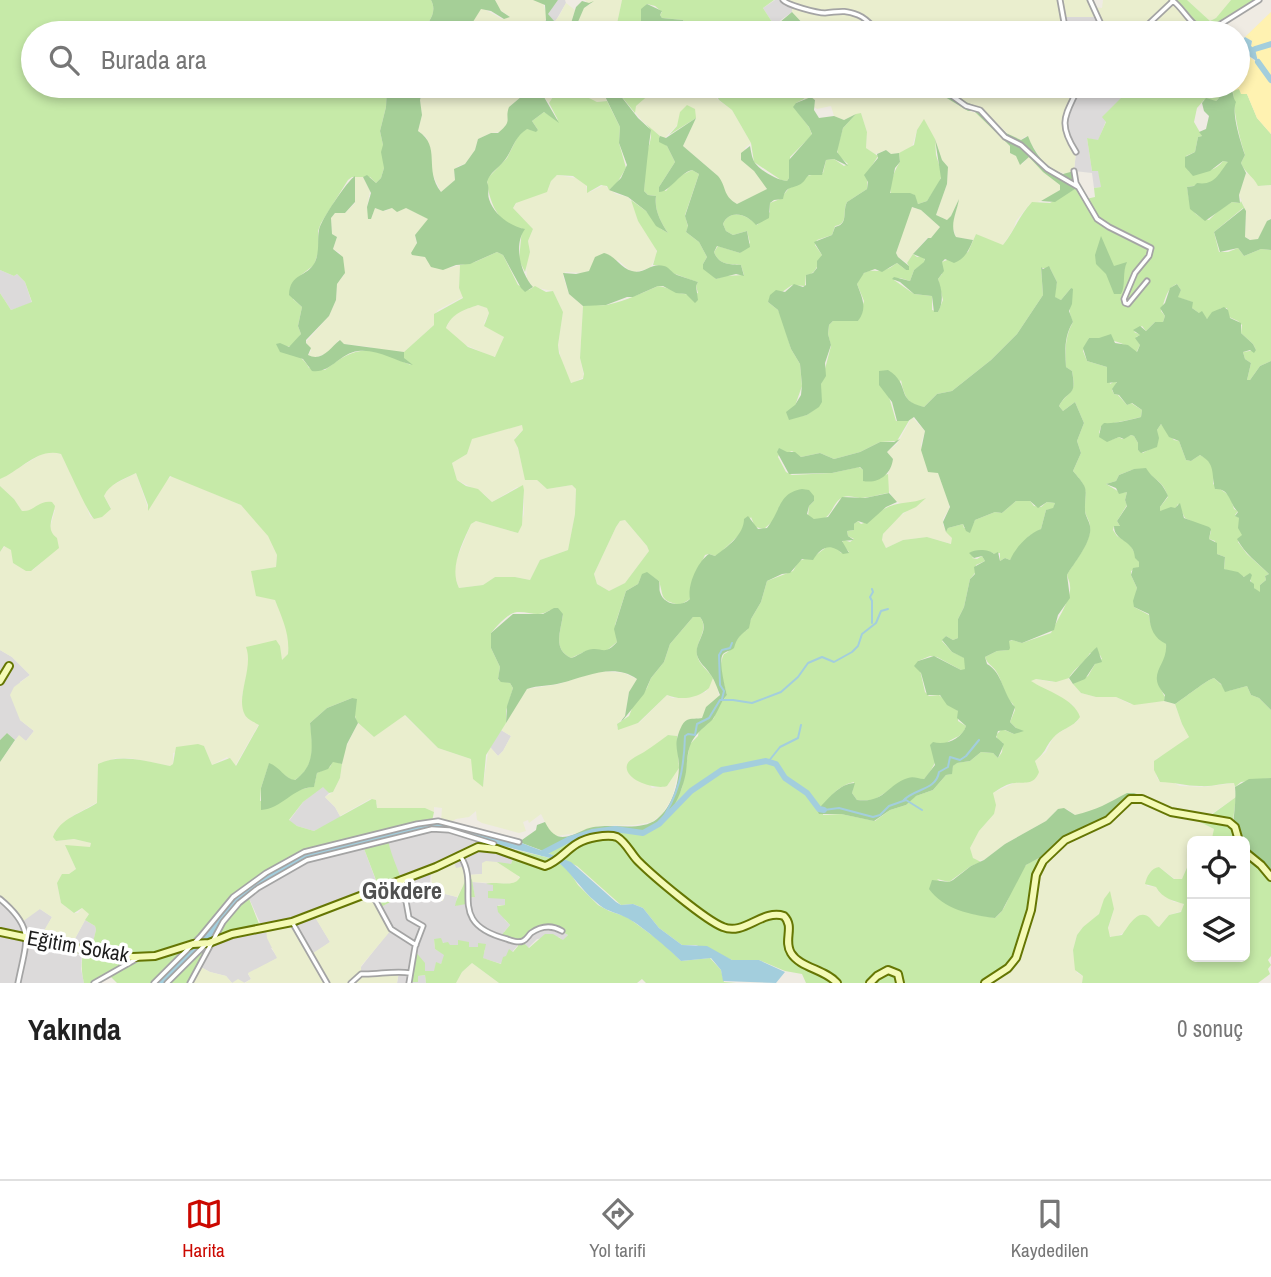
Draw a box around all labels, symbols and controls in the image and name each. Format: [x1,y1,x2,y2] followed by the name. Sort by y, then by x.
[21,21,1250,98] search box
[45,41,83,79] icon: search
[101,42,206,77] text: Burada ara
[1187,836,1250,962] map controls
[1187,836,1250,899] button: locate
[362,874,442,906] district label: Gökdere
[1187,899,1250,962] button: layers
[25,923,131,969] street label: Eğitim Sokak
[28,1009,121,1049] text: Yakında
[1177,1013,1243,1044] text: 0 sonuç
[182,1195,225,1263] tab: Harita
[589,1195,646,1263] tab: Yol tarifi
[1011,1195,1089,1263] tab: Kaydedilen

